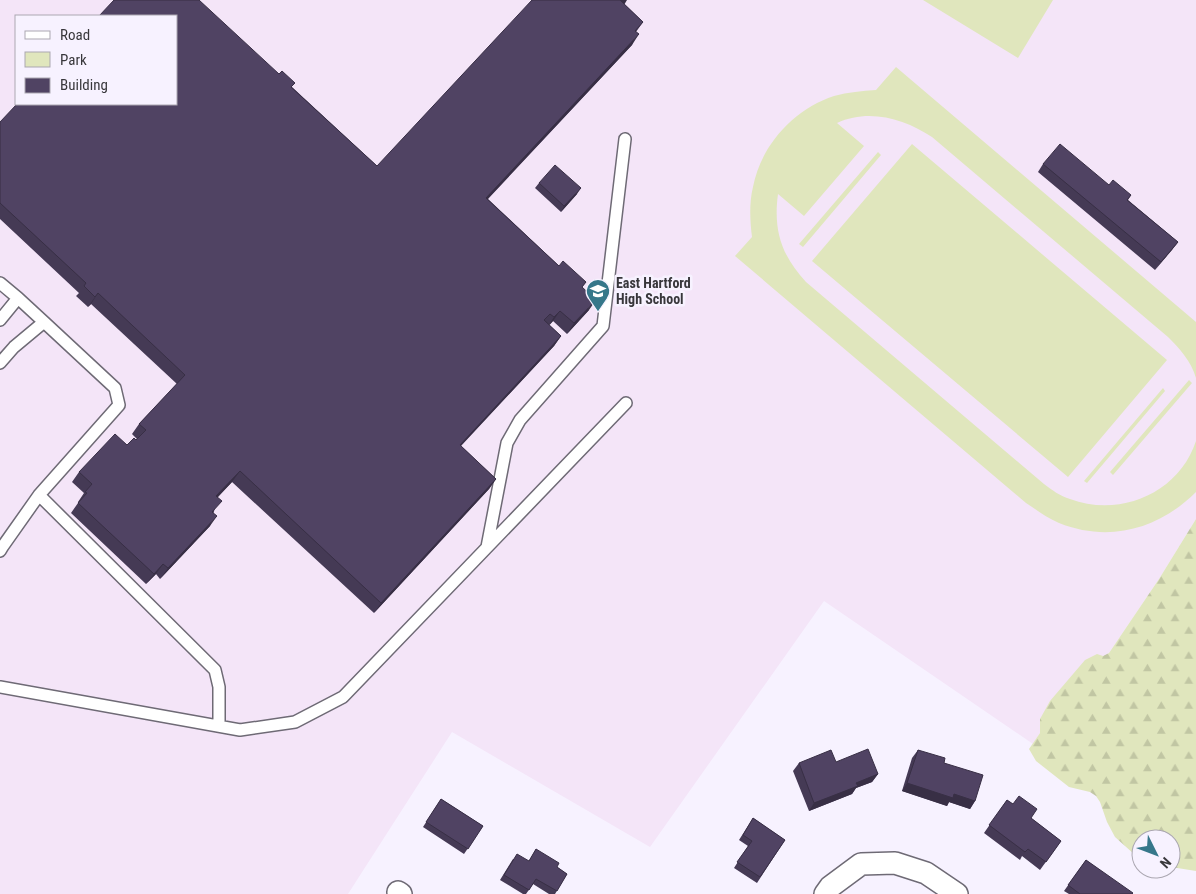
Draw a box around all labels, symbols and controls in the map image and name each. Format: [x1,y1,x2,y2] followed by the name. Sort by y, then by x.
[15,15,178,105] legend
[60,26,90,44] text: Road
[60,51,87,69] text: Park
[60,76,108,94] text: Building
[616,275,691,307] place label: East Hartford High School
[585,278,611,312] school or university icon: East Hartford High School
[1131,829,1181,879] north arrow
[1157,854,1174,871] text: N

